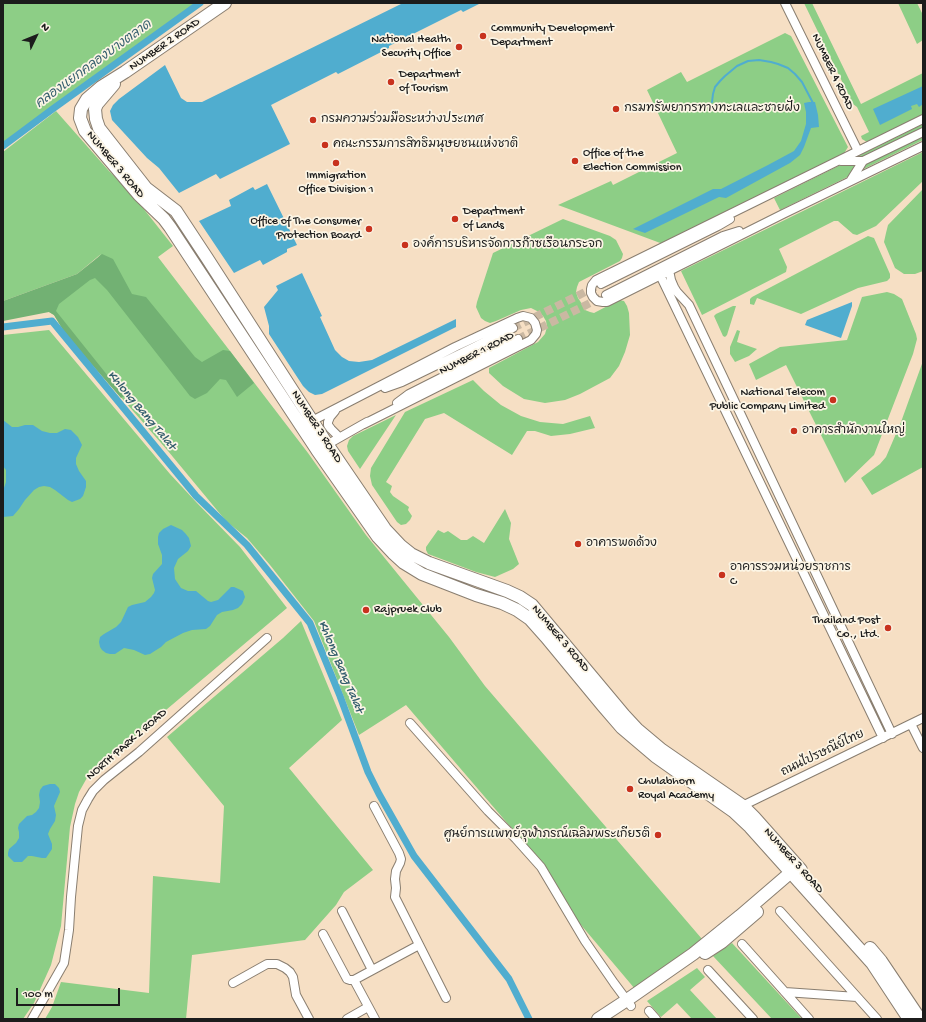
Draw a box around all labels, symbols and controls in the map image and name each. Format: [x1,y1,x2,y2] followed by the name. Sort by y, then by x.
[127,15,203,75] street label: NUMBER 2 ROAD
[16,16,56,56] north arrow
[33,18,155,112] water label: คลองแยกคลองบางตลาด
[38,21,52,35] text: N
[491,22,614,50] place label: Community Development Department
[478,31,488,41] marker: Community Development Department
[807,32,857,112] street label: NUMBER 4 ROAD
[371,33,451,61] place label: National Health Security Office
[454,42,464,52] marker: National Health Security Office
[399,68,460,96] place label: Department of Tourism
[386,77,396,87] marker: Department of Tourism
[624,102,800,116] place label: กรมทรัพยากรทางทะเลและชายฝั่ง
[611,104,621,114] marker: กรมทรัพยากรทางทะเลและชายฝั่ง
[321,113,483,127] place label: กรมความร่วมมือระหว่างประเทศ
[308,115,318,125] marker: กรมความร่วมมือระหว่างประเทศ
[83,128,147,202] street label: NUMBER 3 ROAD
[333,138,518,152] place label: คณะกรรมการสิทธิมนุษยชนแห่งชาติ
[320,140,330,150] marker: คณะกรรมการสิทธิมนุษยชนแห่งชาติ
[583,147,681,175] place label: Office of the Election Commission
[570,156,580,166] marker: Office of the Election Commission
[331,158,341,168] marker: Immigration Office Division 1
[298,169,374,197] place label: Immigration Office Division 1
[463,205,524,233] place label: Department of Lands
[450,214,460,224] marker: Department of Lands
[250,215,361,243] place label: Office of The Consumer Protection Board
[364,224,374,234] marker: Office of The Consumer Protection Board
[413,238,603,252] place label: องค์การบริหารจัดการก๊าซเรือนกระจก
[400,240,410,250] marker: องค์การบริหารจัดการก๊าซเรือนกระจก
[437,329,517,379] street label: NUMBER 1 ROAD
[103,368,179,454] water label: Khlong Bang Talat
[710,386,825,414] place label: National Telecom Public Company Limited
[287,388,345,466] street label: NUMBER 3 ROAD
[828,395,838,405] marker: National Telecom Public Company Limited
[802,424,905,438] place label: อาคารสำนักงานใหญ่
[789,426,799,436] marker: อาคารสำนักงานใหญ่
[586,537,657,551] place label: อาคารพดด้วง
[573,539,583,549] marker: อาคารพดด้วง
[730,561,851,589] place label: อาคารรวมหน่วยราชการ C
[717,570,727,580] marker: อาคารรวมหน่วยราชการ C
[528,602,592,676] street label: NUMBER 3 ROAD
[374,603,442,617] place label: Rajpruek Club
[361,605,371,615] marker: Rajpruek Club
[813,614,880,642] place label: Thailand Post Co., Ltd.
[314,619,366,715] water label: Khlong Bang Talat
[883,623,893,633] marker: Thailand Post Co., Ltd.
[84,706,170,784] street label: NORTH PARK 2 ROAD
[779,728,867,780] street label: ถนนไปรษณีย์ไทย
[638,775,714,803] place label: Chulabhorn Royal Academy
[625,784,635,794] marker: Chulabhorn Royal Academy
[760,825,826,897] street label: NUMBER 3 ROAD
[444,828,650,842] place label: ศูนย์การแพทย์จุฬาภรณ์เฉลิมพระเกียรติ
[653,830,663,840] marker: ศูนย์การแพทย์จุฬาภรณ์เฉลิมพระเกียรติ
[18,980,122,1006] scale bar
[23,988,53,1002] text: 100 m

